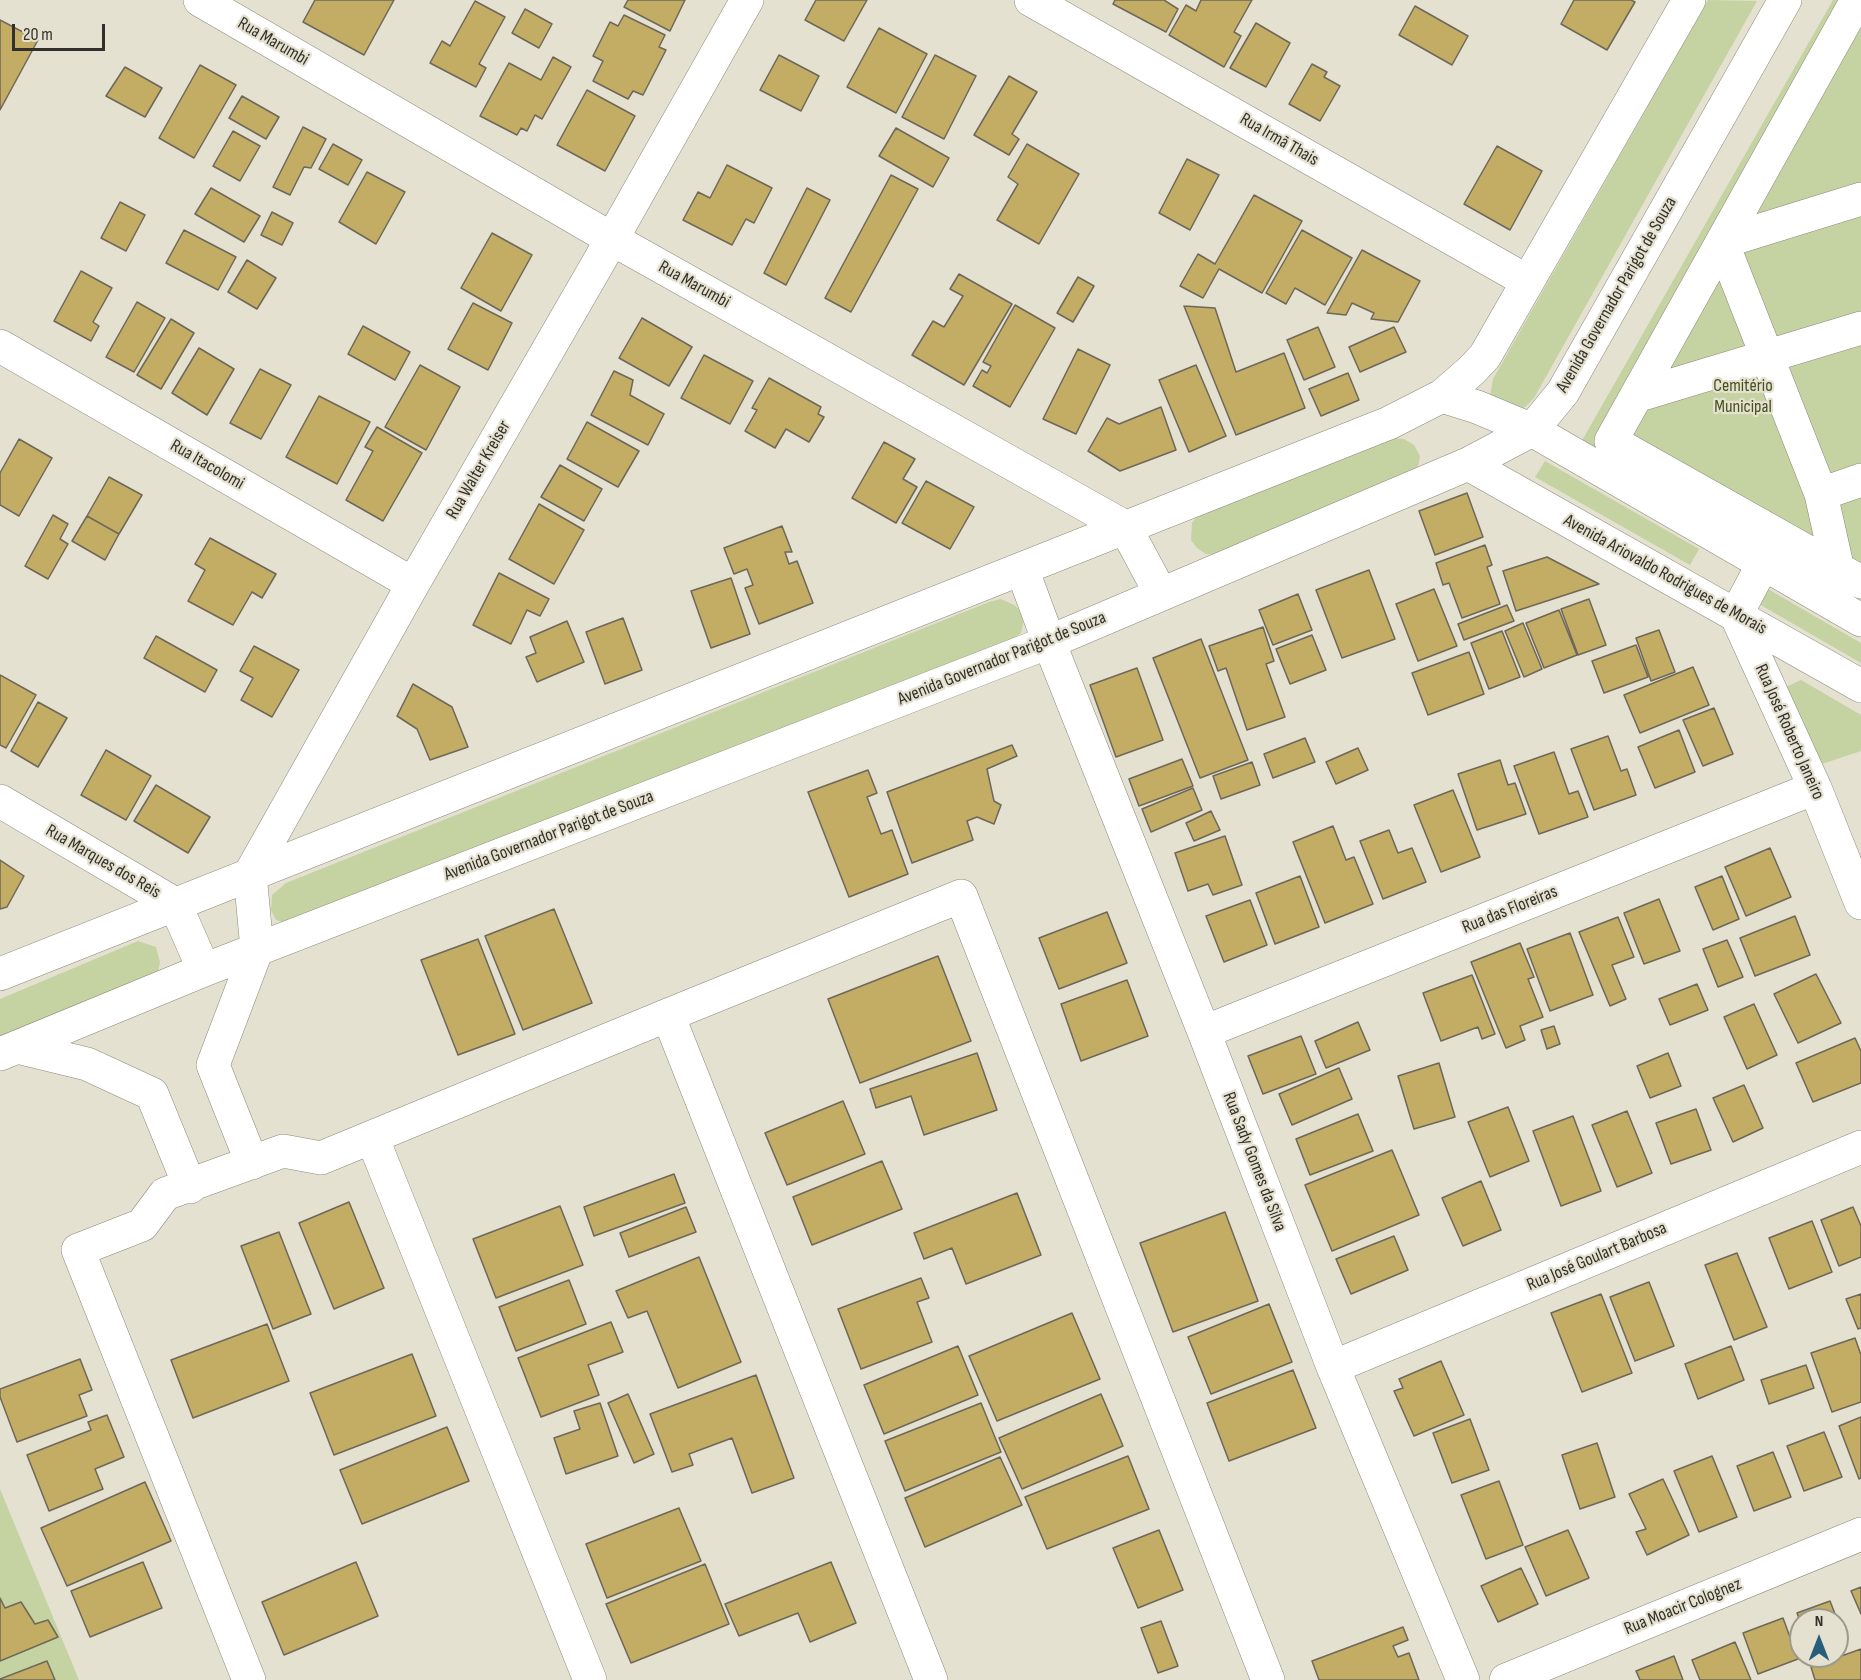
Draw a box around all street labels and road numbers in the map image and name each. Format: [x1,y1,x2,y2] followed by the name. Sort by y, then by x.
[234,13,312,71] street label: Rua Marumbi
[1236,109,1322,171] street label: Rua Irmã Thais
[1552,193,1682,397] street label: Avenida Governador Parigot de Souza
[655,257,733,313] street label: Rua Marumbi
[442,417,516,523] street label: Rua Walter Kreiser
[166,435,248,495] street label: Rua Itacolomi
[1560,510,1770,640] street label: Avenida Ariovaldo Rodrigues de Morais
[895,607,1109,711] street label: Avenida Governador Parigot de Souza
[1749,661,1829,803] street label: Rua José Roberto Janeiro
[441,786,657,886] street label: Avenida Governador Parigot de Souza
[42,820,164,904] street label: Rua Marques dos Reis
[1459,881,1561,939] street label: Rua das Floreiras
[1217,1089,1291,1235] street label: Rua Sady Gomes da Silva
[1524,1218,1670,1296] street label: Rua José Goulart Barbosa
[1621,1574,1745,1640] street label: Rua Moacir Colognez

